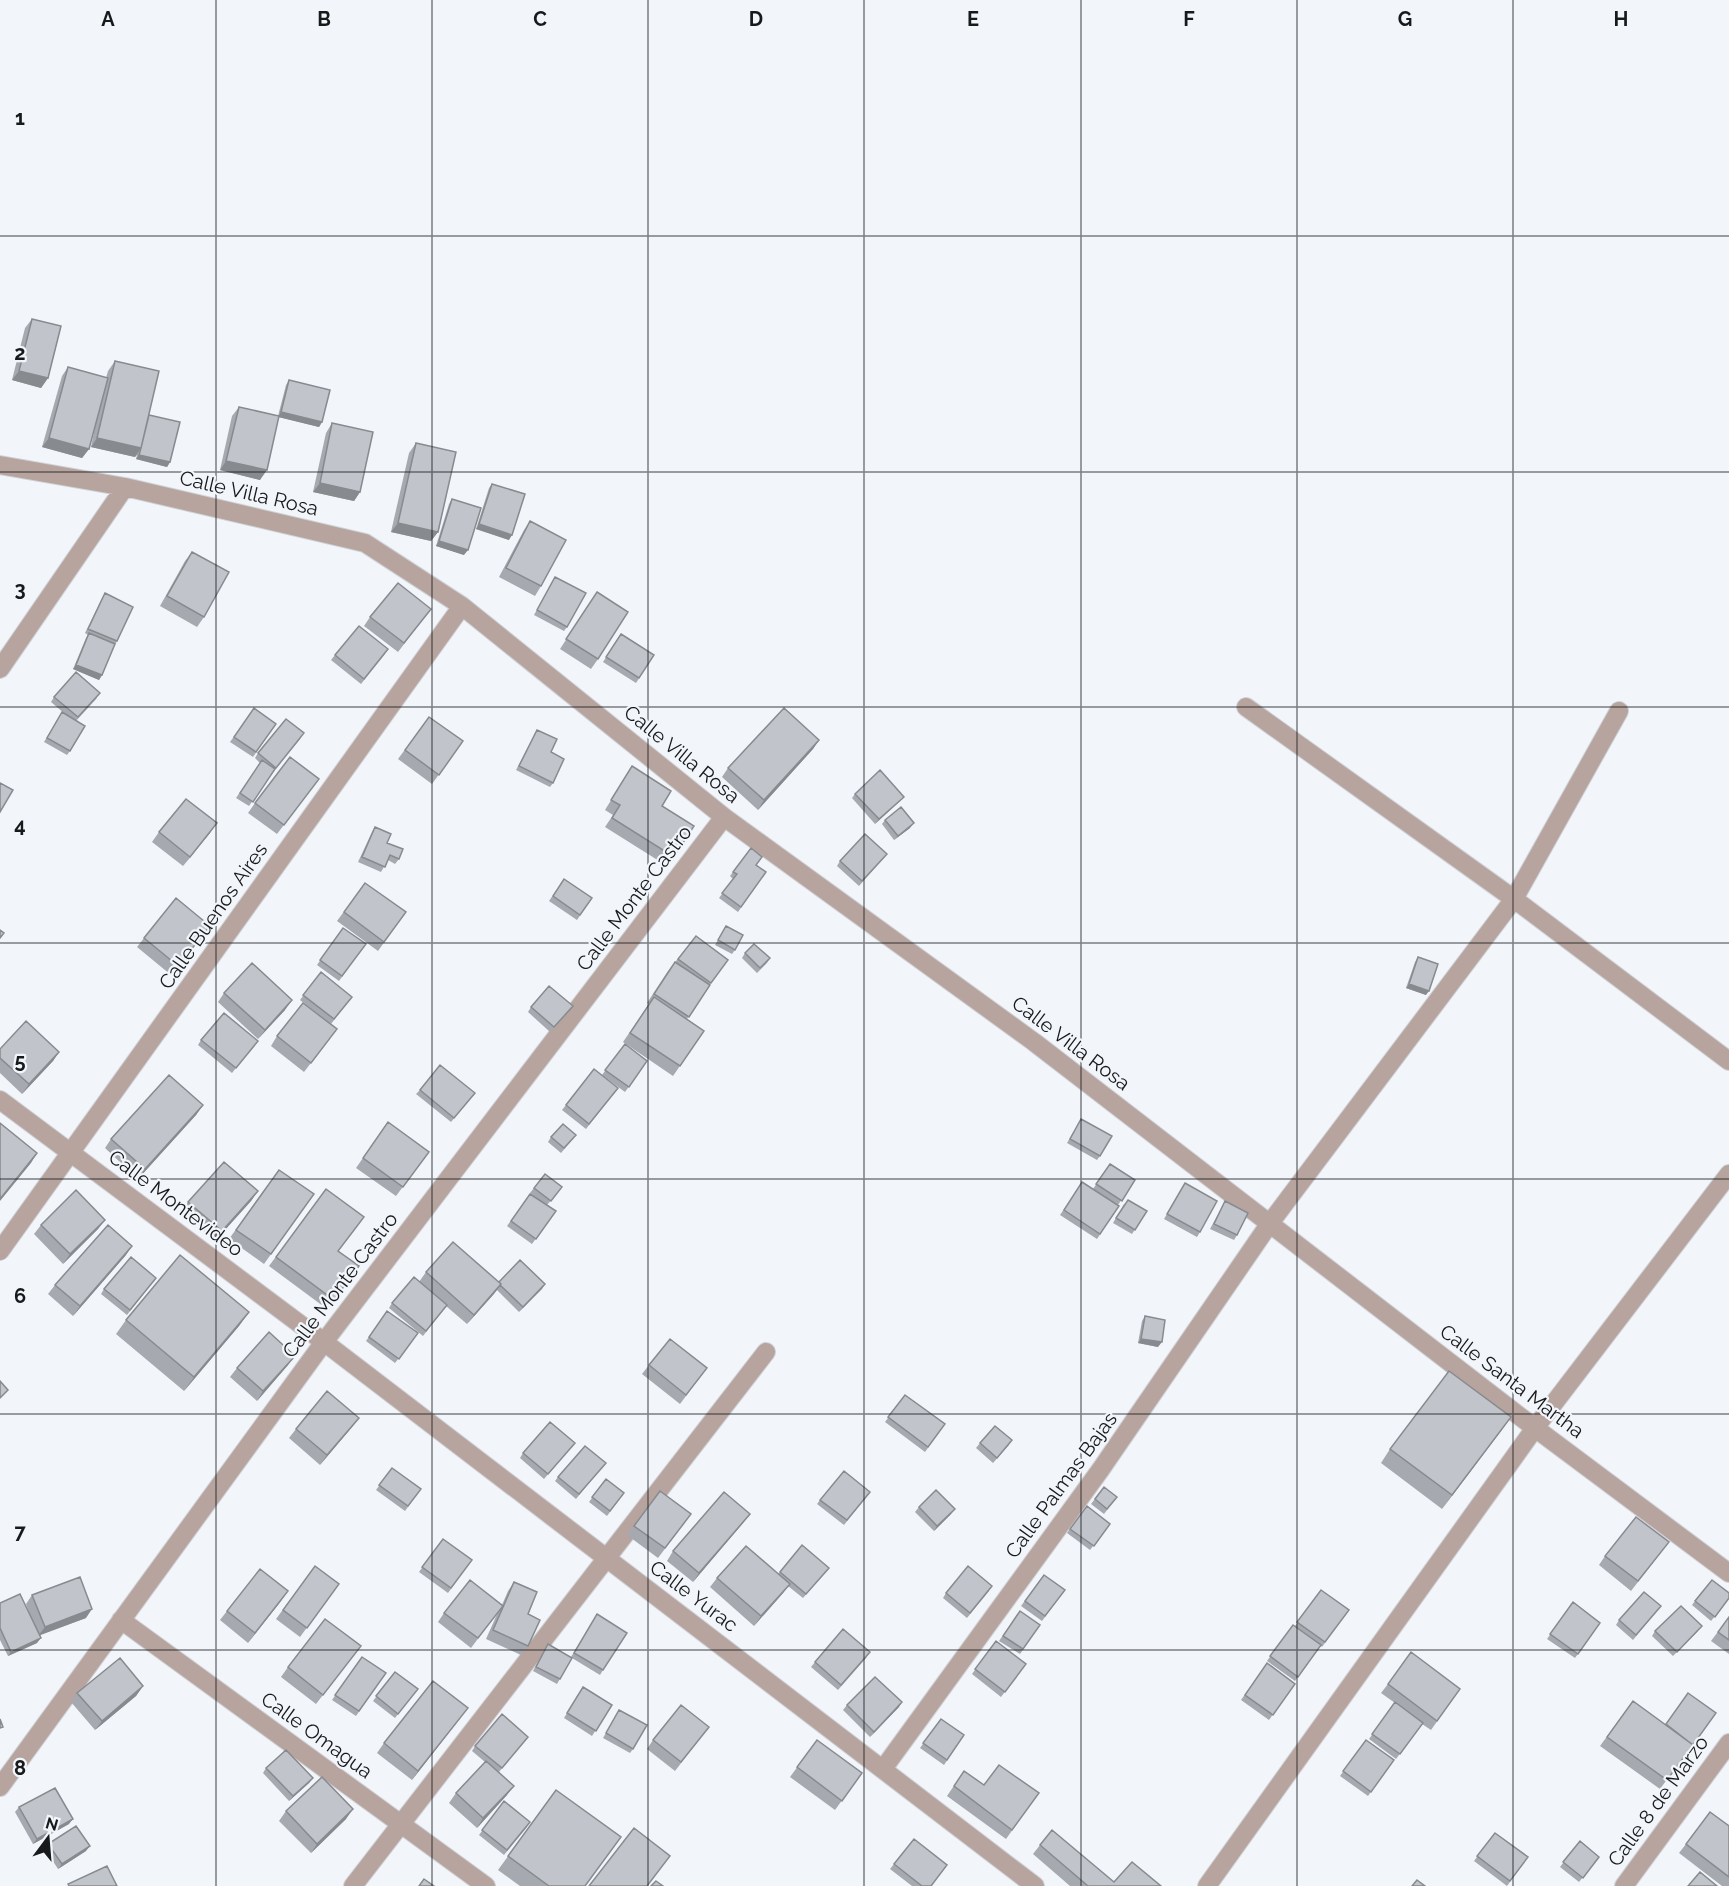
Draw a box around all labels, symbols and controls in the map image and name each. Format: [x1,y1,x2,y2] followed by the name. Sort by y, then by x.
[101,7,115,31] text: A
[317,7,331,31] text: B
[533,7,547,31] text: C
[749,7,763,31] text: D
[967,7,979,31] text: E
[1183,7,1195,31] text: F
[1398,7,1412,31] text: G
[1614,7,1628,31] text: H
[15,106,25,130] text: 1
[14,341,26,365] text: 2
[177,465,321,521] street label: Calle Villa Rosa
[14,577,26,601] text: 3
[619,700,745,808] street label: Calle Villa Rosa
[14,813,26,837] text: 4
[571,820,697,976] street label: Calle Monte Castro
[154,838,272,994] street label: Calle Buenos Aires
[1007,991,1135,1095] street label: Calle Villa Rosa
[14,1049,26,1073] text: 5
[104,1145,248,1261] street label: Calle Montevideo
[277,1207,403,1363] street label: Calle Monte Castro
[14,1284,26,1308] text: 6
[1435,1319,1589,1443] street label: Calle Santa Martha
[1000,1407,1122,1563] street label: Calle Palmas Bajas
[14,1520,26,1544] text: 7
[645,1555,743,1637] street label: Calle Yurac
[257,1687,377,1783] street label: Calle Omagua
[1603,1731,1713,1871] street label: Calle 8 de Marzo
[14,1756,26,1780] text: 8
[18,1808,78,1868] north arrow
[44,1813,60,1835] text: N

